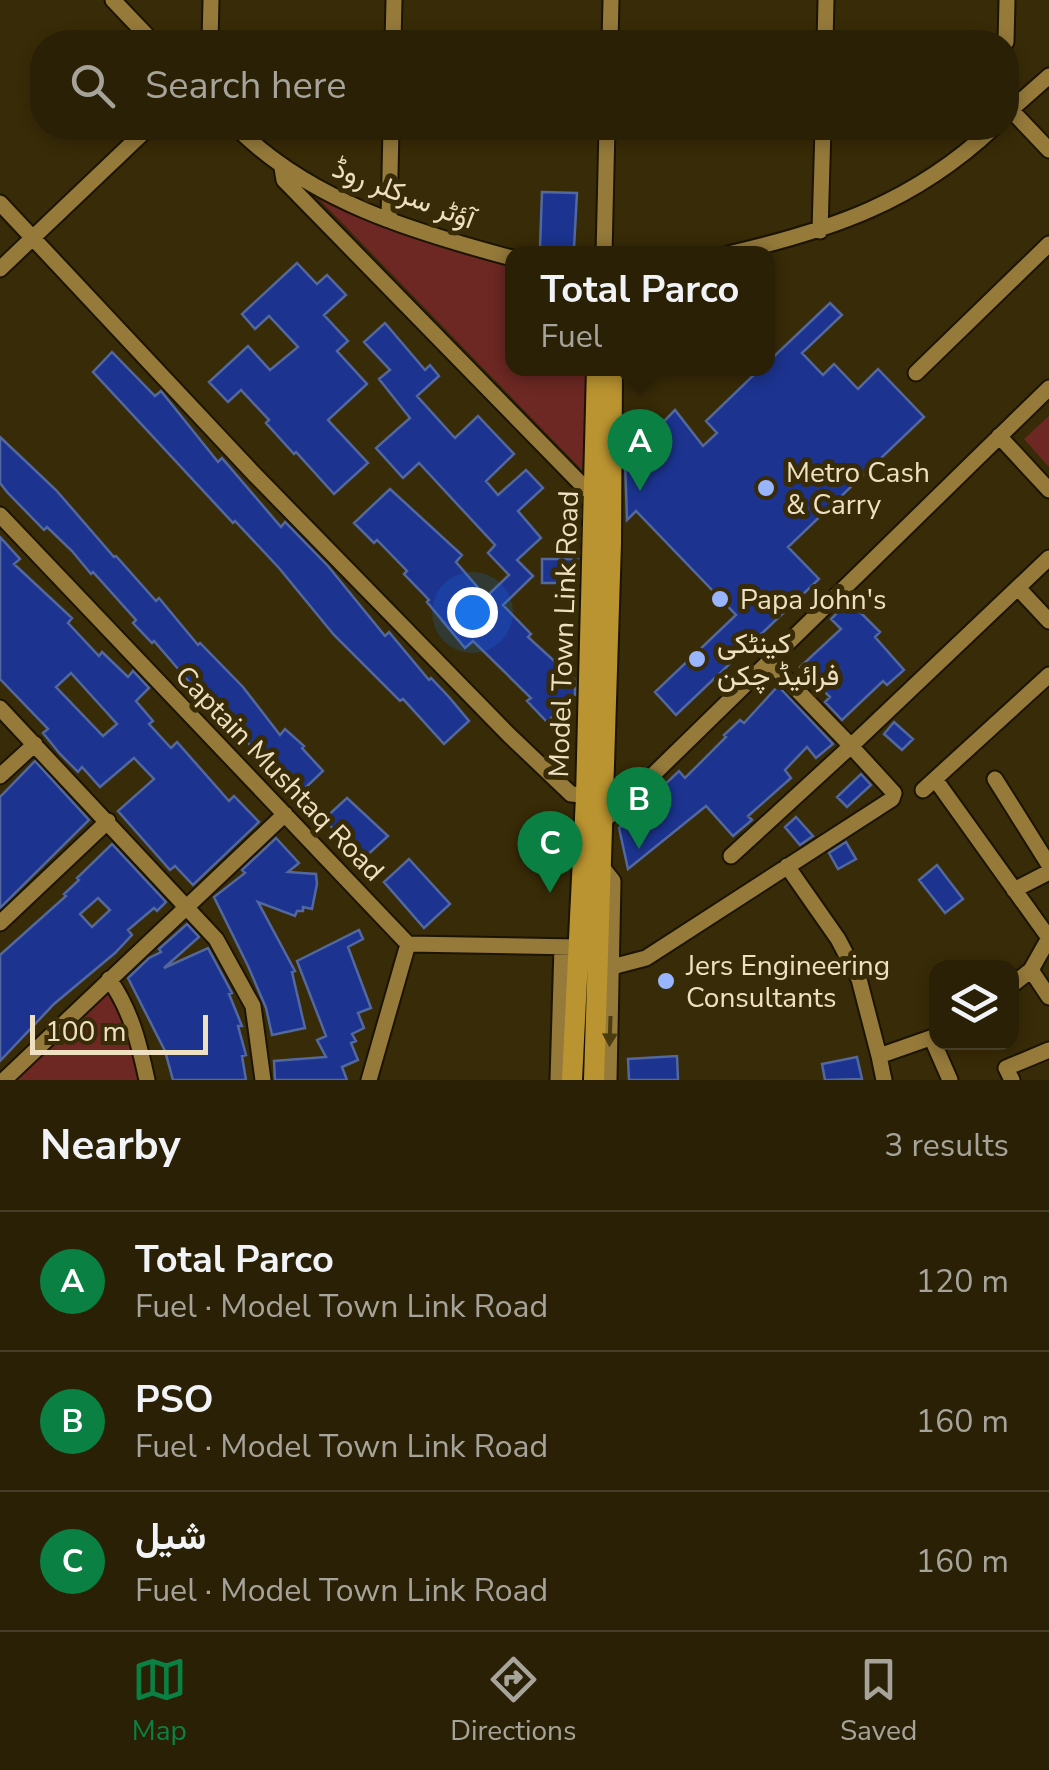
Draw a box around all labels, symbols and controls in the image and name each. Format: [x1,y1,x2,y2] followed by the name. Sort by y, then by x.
[30,30,1019,140] search box
[65,58,120,113] icon: search
[145,60,346,111] text: Search here
[327,149,483,239] street label: آؤٹر سرکلر روڈ
[505,246,775,376] popup
[541,264,739,315] text: Total Parco
[541,315,602,358] text: Fuel
[608,408,672,491] pin: A
[786,454,930,524] place label: Metro Cash & Carry
[755,477,777,499] marker: Metro Cash & Carry
[540,490,588,778] street label: Model Town Link Road
[740,581,886,619] place label: Papa John's
[447,587,498,638] your location
[709,588,731,610] marker: Papa John's
[717,625,839,695] place label: کینٹکی فرائیڈ چکن
[686,648,708,670] marker: کینٹکی فرائیڈ چکن
[166,658,392,890] street label: Captain Mushtaq Road
[606,766,672,849] pin: B
[518,810,582,893] pin: C
[685,947,890,1017] place label: Jers Engineering Consultants
[929,960,1019,1050] map controls
[929,960,1019,1050] button: layers
[655,970,677,992] marker: Jers Engineering Consultants
[30,1010,208,1054] scale bar
[45,1013,127,1051] text: 100 m
[602,1015,618,1047] one-way arrow
[40,1117,181,1174] text: Nearby
[884,1124,1009,1167] text: 3 results
[135,1234,334,1285] text: Total Parco
[61,1260,84,1303] text: A
[916,1260,1009,1303] text: 120 m
[135,1285,548,1328] text: Fuel · Model Town Link Road
[135,1374,214,1425] text: PSO
[61,1400,84,1443] text: B
[916,1400,1009,1443] text: 160 m
[135,1425,548,1468] text: Fuel · Model Town Link Road
[135,1511,206,1562] text: شیل
[62,1540,83,1583] text: C
[916,1540,1009,1583] text: 160 m
[135,1569,548,1612] text: Fuel · Model Town Link Road
[132,1652,187,1750] tab: Map
[450,1652,576,1750] tab: Directions
[840,1652,917,1750] tab: Saved

